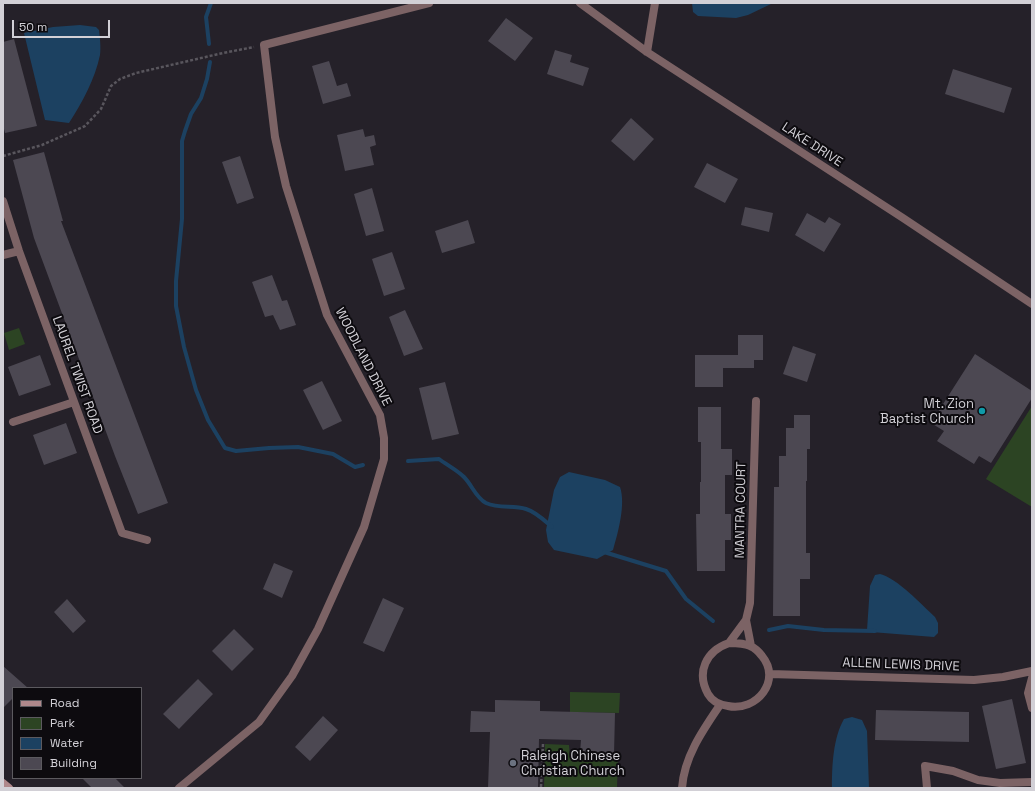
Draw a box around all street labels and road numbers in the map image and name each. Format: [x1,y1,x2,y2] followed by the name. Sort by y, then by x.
[779,120,845,170] street label: LAKE DRIVE
[331,305,395,409] street label: WOODLAND DRIVE
[48,314,106,436] street label: LAUREL TWIST ROAD
[732,461,750,559] street label: MANTRA COURT
[842,655,960,675] street label: ALLEN LEWIS DRIVE

